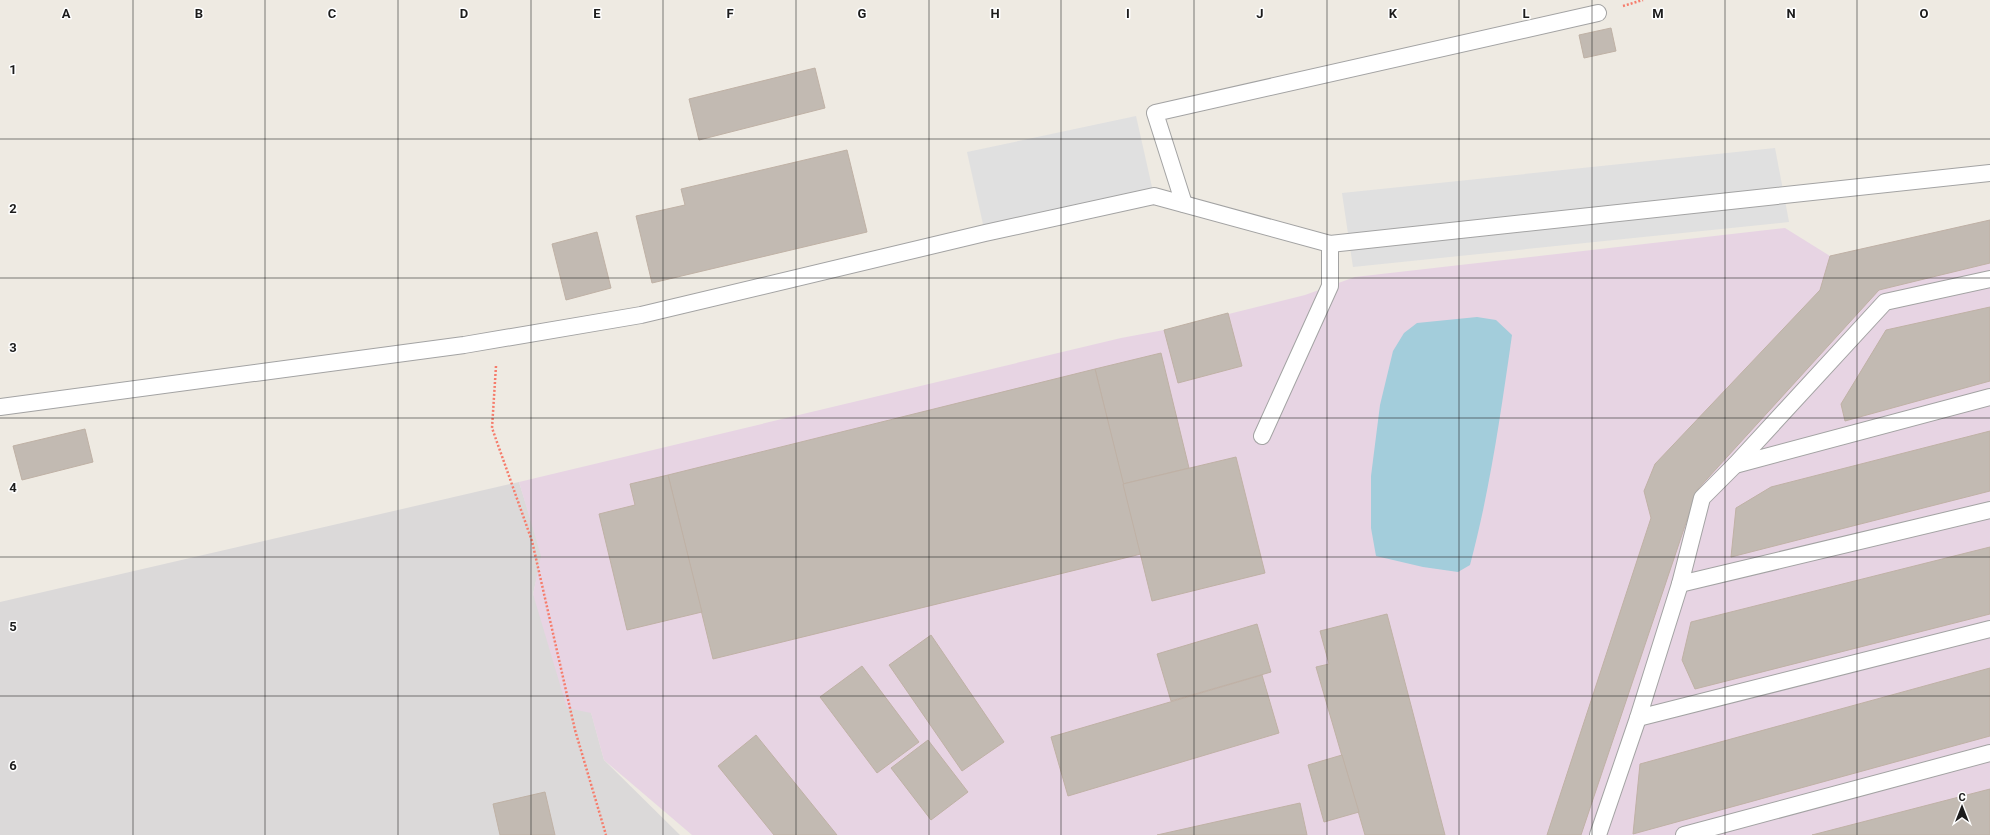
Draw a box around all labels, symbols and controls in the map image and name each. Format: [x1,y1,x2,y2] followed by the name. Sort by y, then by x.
[62,6,71,21] text: A
[195,6,203,21] text: B
[328,6,337,21] text: C
[460,6,468,21] text: D
[593,6,601,21] text: E
[726,6,734,21] text: F
[858,6,867,21] text: G
[990,6,1000,21] text: H
[1126,6,1130,21] text: I
[1256,6,1264,21] text: J
[1389,6,1398,21] text: K
[1522,6,1530,21] text: L
[1652,6,1664,21] text: M
[1786,6,1796,21] text: N
[1920,6,1929,21] text: O
[9,62,17,77] text: 1
[9,201,17,216] text: 2
[9,340,17,355] text: 3
[9,480,17,495] text: 4
[9,619,17,634] text: 5
[9,758,17,773] text: 6
[1942,787,1982,827] north arrow
[1958,791,1966,804] text: С

